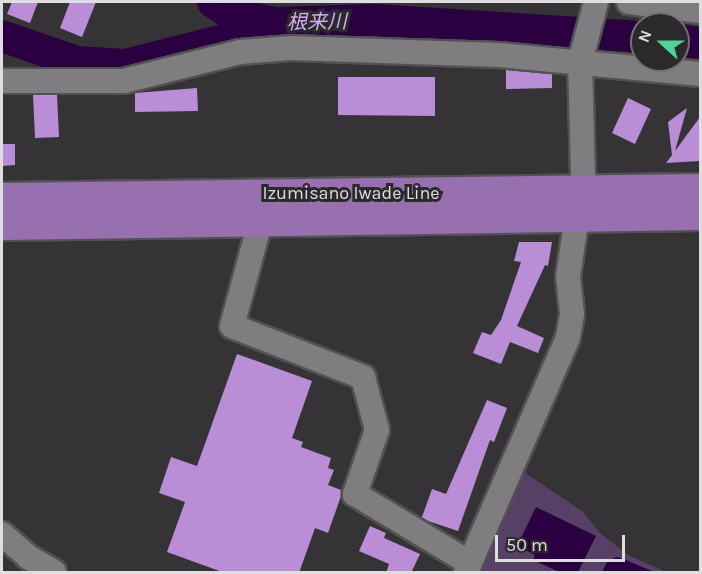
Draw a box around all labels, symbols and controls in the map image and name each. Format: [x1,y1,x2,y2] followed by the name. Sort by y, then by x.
[287,9,347,35] water label: 根来川
[630,12,690,72] north arrow
[634,27,656,45] text: N
[262,182,440,204] street label: Izumisano Iwade Line
[498,523,628,561] scale bar
[506,534,548,556] text: 50 m

